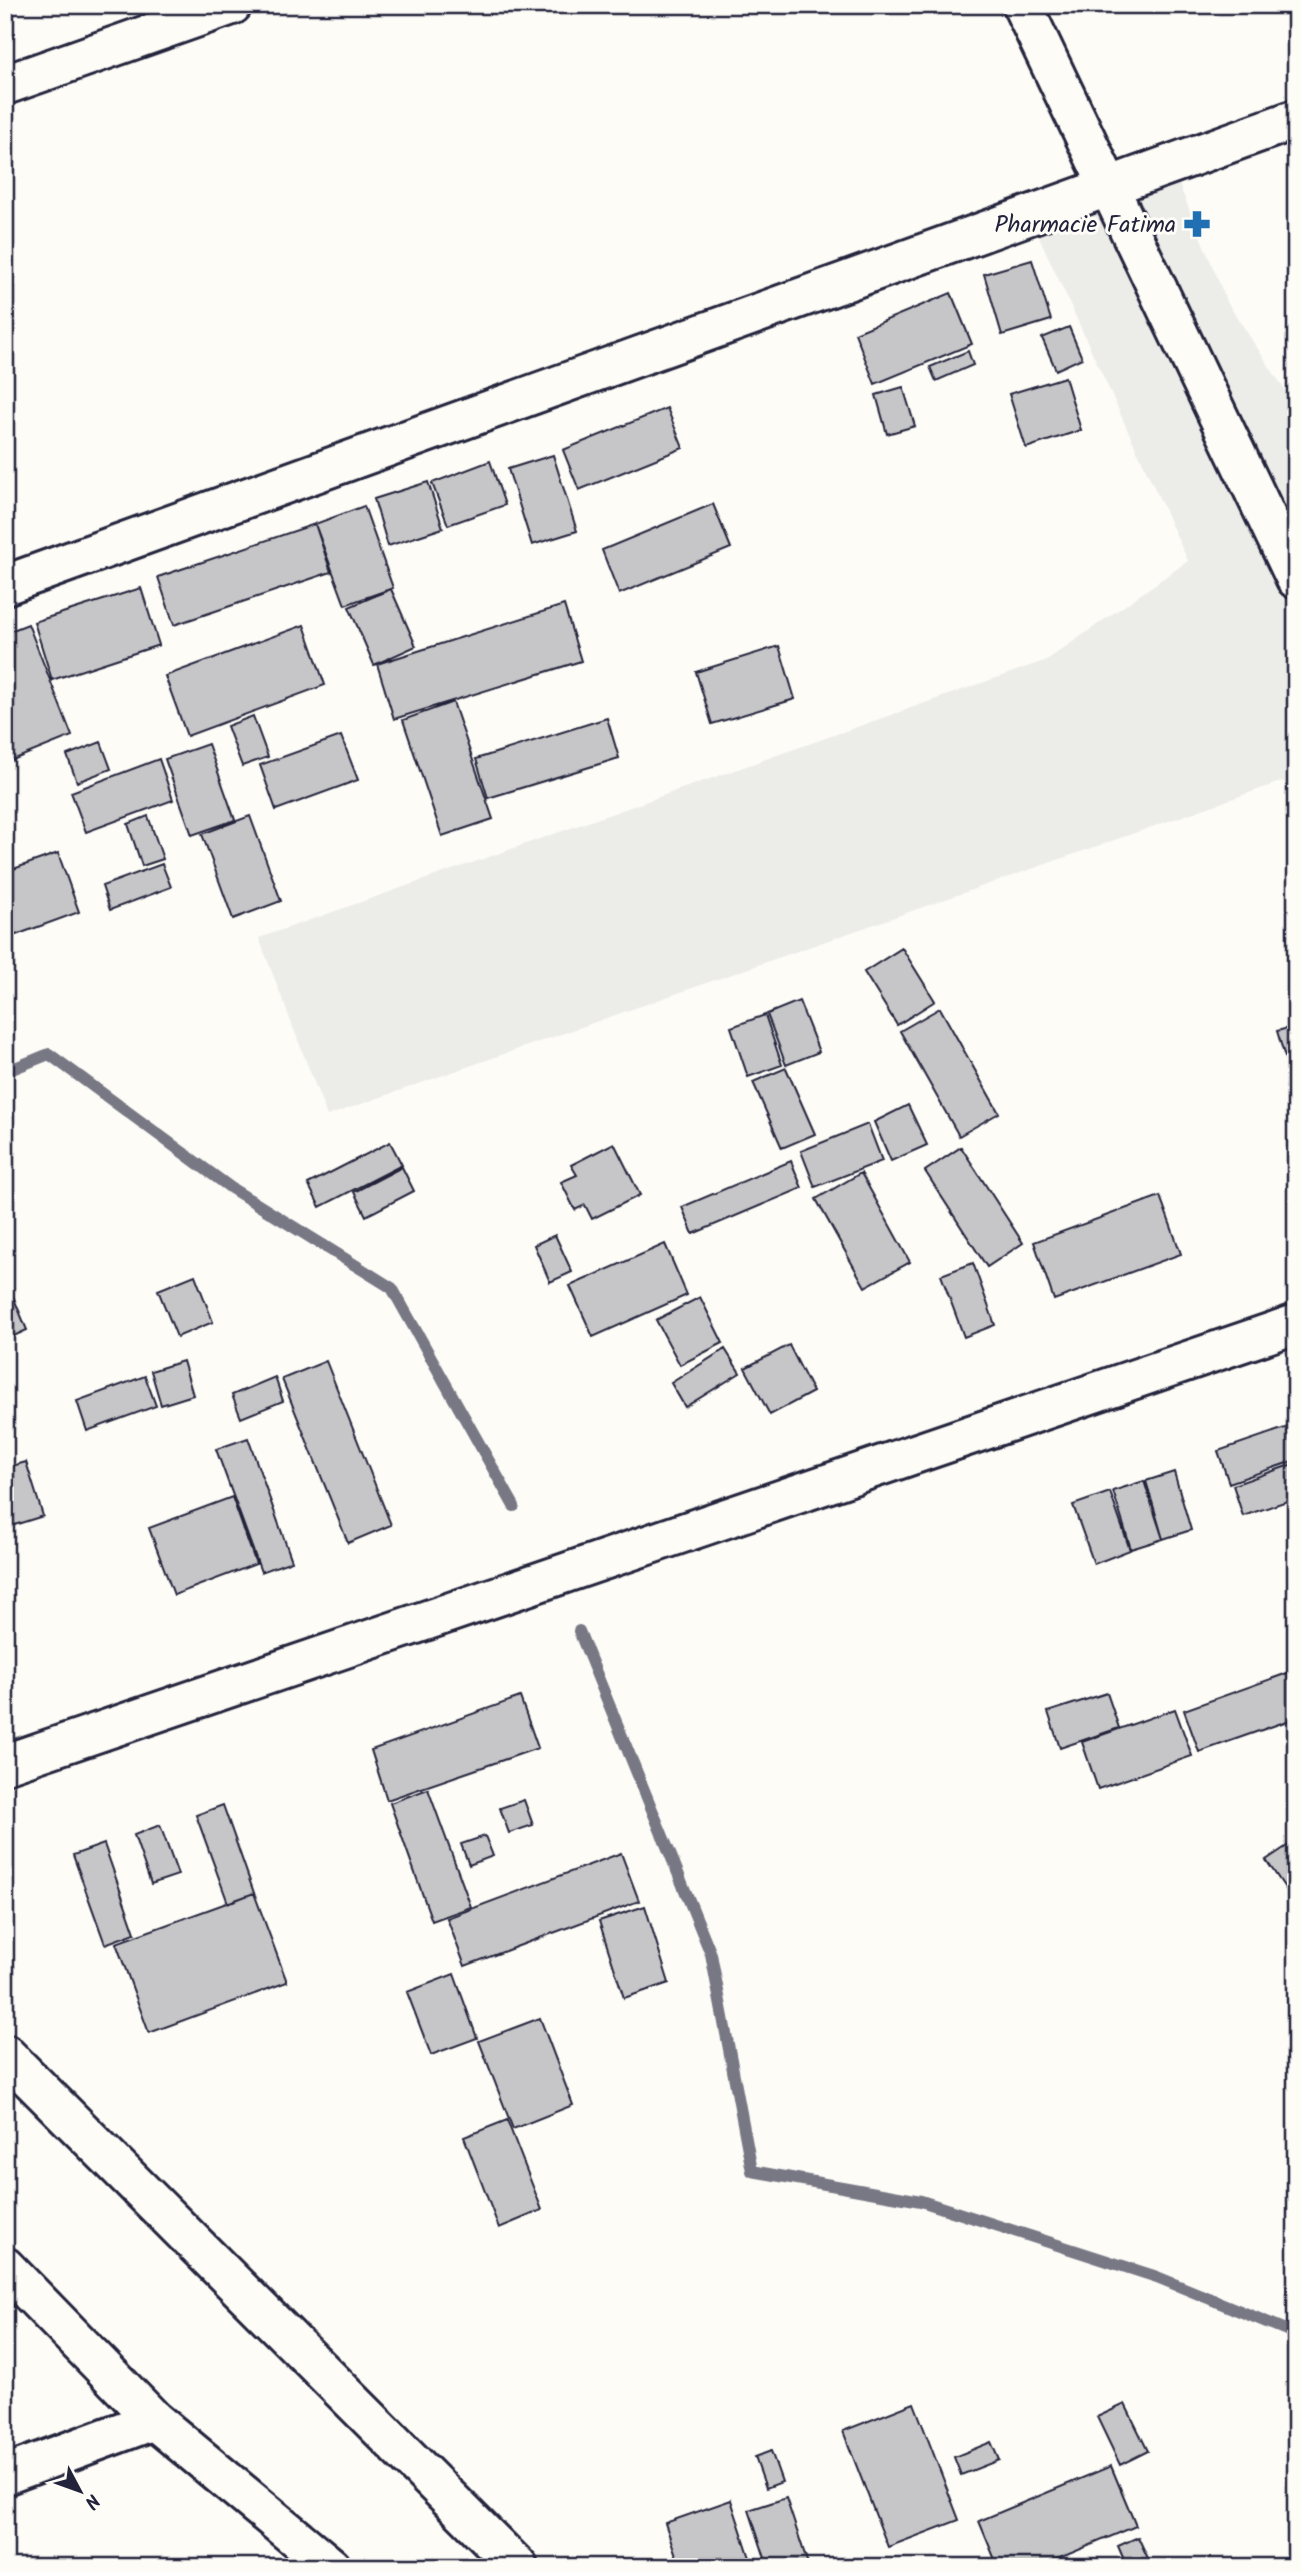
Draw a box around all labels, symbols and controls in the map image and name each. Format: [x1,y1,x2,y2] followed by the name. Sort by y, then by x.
[995,206,1176,245] place label: Pharmacie Fatima
[1182,209,1212,239] pharmacy icon: Pharmacie Fatima
[46,2456,116,2526] north arrow
[76,2486,107,2515] text: N

